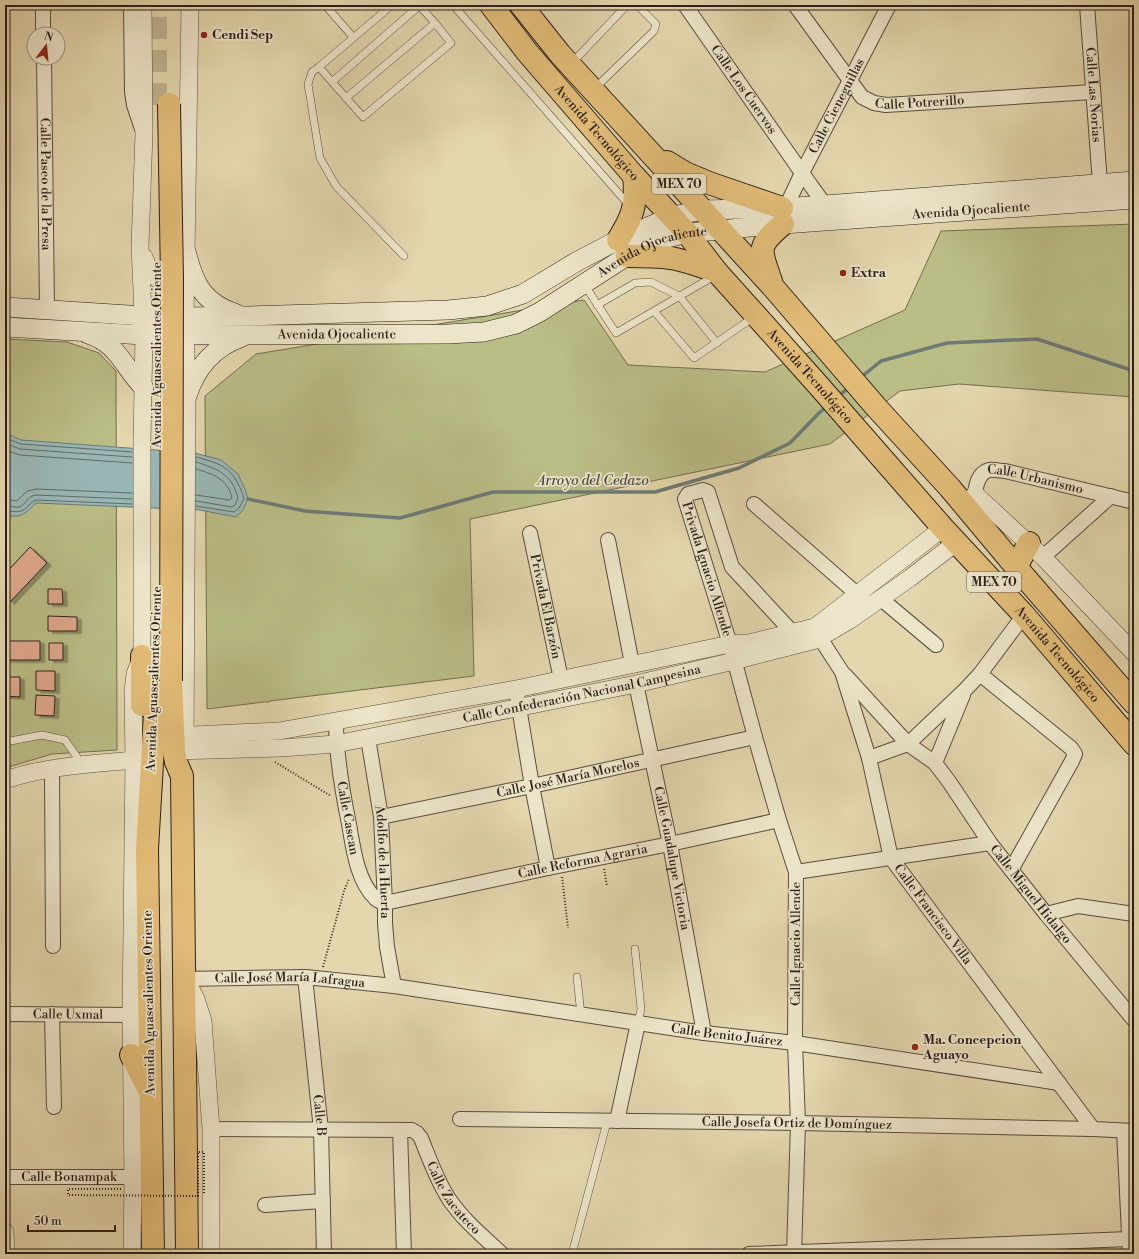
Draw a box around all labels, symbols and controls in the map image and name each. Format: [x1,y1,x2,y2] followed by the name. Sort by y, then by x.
[26,26,66,66] north arrow
[212,27,273,43] place label: Cendi Sep
[42,29,55,45] text: N
[199,30,209,40] marker: Cendi Sep
[707,42,781,137] street label: Calle Los Cuervos
[1082,47,1105,143] street label: Calle Las Norias
[805,55,868,156] street label: Calle Cieneguillas
[550,81,643,184] street label: Avenida Tecnológico
[874,92,965,113] street label: Calle Potrerillo
[37,118,54,251] street label: Calle Paseo de la Presa
[652,174,706,194] road number: MEX 70
[910,198,1031,223] street label: Avenida Ojocaliente
[593,223,708,282] street label: Avenida Ojocaliente
[149,261,165,449] street label: Avenida Aguascalientes Oriente
[851,265,887,281] place label: Extra
[838,268,848,278] marker: Extra
[763,325,857,427] street label: Avenida Tecnológico
[277,326,396,343] street label: Avenida Ojocaliente
[987,462,1085,498] street label: Calle Urbanismo
[535,472,649,490] water label: Arroyo del Cedazo
[678,500,735,639] street label: Privada Ignacio Allende
[527,552,565,661] street label: Privada El Barzón
[967,572,1021,592] road number: MEX 70
[143,585,165,773] street label: Avenida Aguascalientes Oriente
[1011,602,1103,706] street label: Avenida Tecnológico
[461,661,703,726] street label: Calle Confederación Nacional Campesina
[495,755,641,801] street label: Calle José María Morelos
[333,780,362,857] street label: Calle Cascan
[650,785,693,932] street label: Calle Guadalupe Victoria
[371,803,393,919] street label: Adolfo de la Huerta
[516,841,649,882] street label: Calle Reforma Agraria
[986,841,1075,947] street label: Calle Miguel Hidalgo
[890,861,976,968] street label: Calle Francisco Villa
[788,881,804,1006] street label: Calle Ignacio Allende
[139,909,159,1097] street label: Avenida Aguascalientes Oriente
[215,969,366,991] street label: Calle José María Lafragua
[33,1006,103,1023] street label: Calle Uxmal
[670,1020,784,1050] street label: Calle Benito Juárez
[922,1032,1021,1063] place label: Ma. Concepcion Aguayo
[910,1042,920,1052] marker: Ma. Concepcion Aguayo
[309,1094,329,1136] street label: Calle B
[702,1114,892,1133] street label: Calle Josefa Ortiz de Domínguez
[423,1159,484,1238] street label: Calle Zacateco
[21,1169,118,1185] street label: Calle Bonampak
[28,1207,115,1233] scale bar
[34,1214,62,1229] text: 50 m

